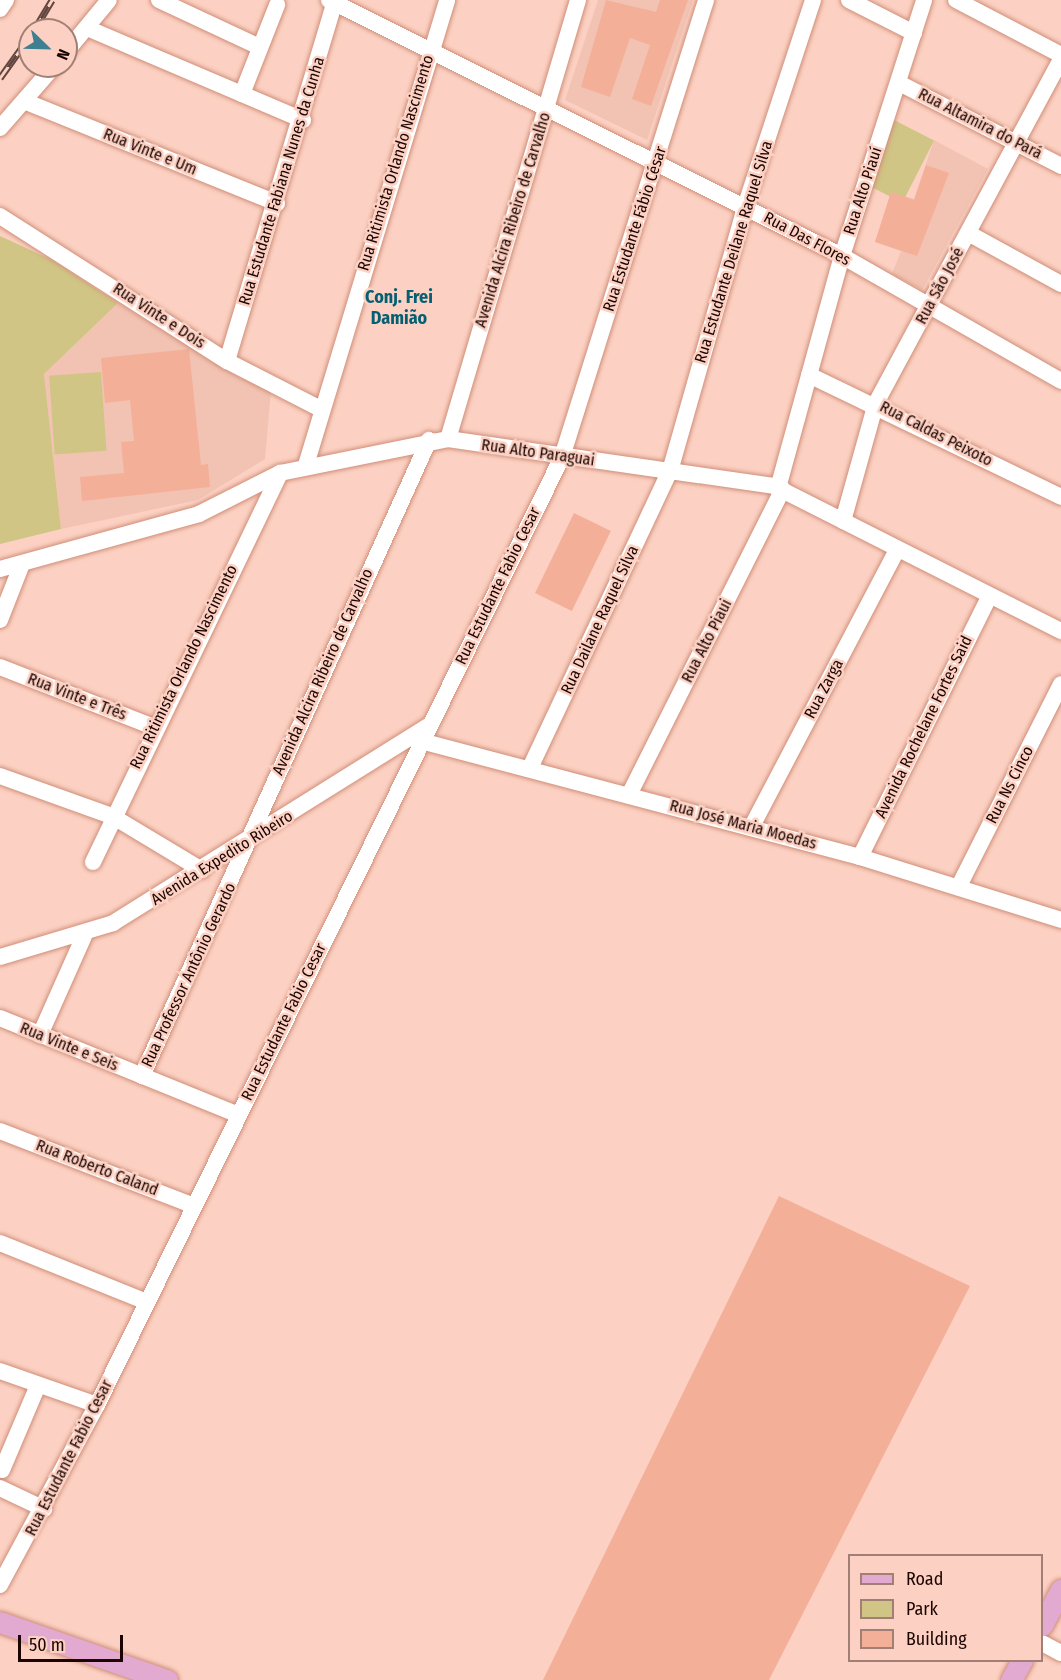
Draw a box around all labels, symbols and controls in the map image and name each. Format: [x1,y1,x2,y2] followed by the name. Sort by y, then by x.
[18,18,78,78] north arrow
[53,46,74,63] text: N
[354,53,438,273] street label: Rua Ritimista Orlando Nascimento
[235,55,329,307] street label: Rua Estudante Fabiana Nunes da Cunha
[915,84,1045,164] street label: Rua Altamira do Pará
[471,110,555,330] street label: Avenida Alcira Ribeiro de Carvalho
[100,124,200,180] street label: Rua Vinte e Um
[691,139,777,365] street label: Rua Estudante Deilane Raquel Silva
[599,144,671,314] street label: Rua Estudante Fábio César
[840,145,886,237] street label: Rua Alto Piauí
[760,208,854,270] street label: Rua Das Flores
[912,244,968,328] street label: Rua São José
[109,279,209,353] street label: Rua Vinte e Dois
[365,287,433,330] district label: Conj. Frei Damião
[876,397,996,471] street label: Rua Caldas Peixoto
[480,436,596,470] street label: Rua Alto Paraguai
[452,504,544,668] street label: Rua Estudante Fabio Cesar
[557,543,643,697] street label: Rua Dailane Raquel Silva
[126,562,242,772] street label: Rua Ritimista Orlando Nascimento
[269,566,377,778] street label: Avenida Alcira Ribeiro de Carvalho
[678,596,736,686] street label: Rua Alto Piaui
[871,633,977,821] street label: Avenida Rochelane Fortes Said
[800,656,848,722] street label: Rua Zarga
[25,669,129,725] street label: Rua Vinte e Três
[982,743,1038,827] street label: Rua Ns Cinco
[667,796,819,854] street label: Rua José Maria Moedas
[148,807,296,909] street label: Avenida Expedito Ribeiro
[138,880,240,1070] street label: Rua Professor Antônio Gerardo
[238,940,330,1104] street label: Rua Estudante Fabio Cesar
[17,1019,121,1075] street label: Rua Vinte e Seis
[33,1136,161,1200] street label: Rua Roberto Caland
[21,1377,117,1539] street label: Rua Estudante Fabio Cesar
[848,1554,1043,1662] legend
[906,1568,943,1590] text: Road
[906,1598,938,1620] text: Park
[21,1623,126,1661] scale bar
[906,1628,967,1650] text: Building
[29,1634,65,1656] text: 50 m

